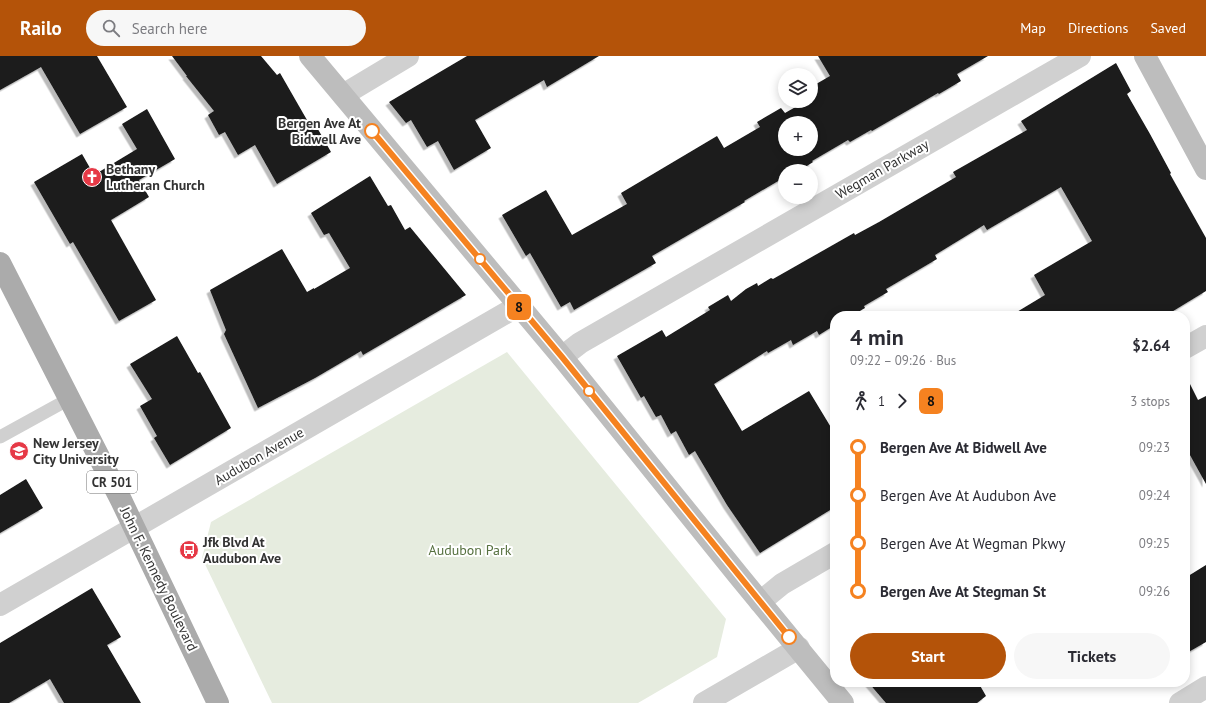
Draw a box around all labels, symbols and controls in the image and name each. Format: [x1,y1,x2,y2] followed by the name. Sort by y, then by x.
[86,10,366,46] search box
[20,16,62,40] text: Railo
[100,17,122,39] icon: search
[132,19,207,38] text: Search here
[1020,19,1046,37] text: Map
[1068,19,1128,37] text: Directions
[1150,19,1186,37] text: Saved
[778,68,818,204] map controls
[778,68,818,108] button: layers
[278,114,361,148] place label: Bergen Ave At Bidwell Ave
[778,116,818,156] button: +
[364,123,380,139] marker: Bergen Ave At Bidwell Ave
[832,135,932,203] street label: Wegman Parkway
[106,160,205,194] place label: Bethany Lutheran Church
[778,164,818,204] button: −
[81,166,103,188] church icon: Bethany Lutheran Church
[474,253,486,265] unlabelled marker
[506,294,532,320] line badge: 8
[515,298,523,316] text: 8
[850,323,904,351] text: 4 min
[1132,336,1170,355] text: $2.64
[850,352,956,369] text: 09:22 – 09:26 · Bus
[583,385,595,397] unlabelled marker
[850,390,872,412] icon: walk
[891,390,913,412] icon: forward
[927,392,935,410] text: 8
[878,393,885,410] text: 1
[1130,393,1170,410] text: 3 stops
[211,423,307,489] street label: Audubon Avenue
[33,434,119,468] place label: New Jersey City University
[880,438,1047,457] text: Bergen Ave At Bidwell Ave
[1139,439,1170,456] text: 09:23
[8,440,30,462] school or university icon: New Jersey City University
[87,471,137,493] road number: CR 501
[880,486,1056,505] text: Bergen Ave At Audubon Ave
[1139,487,1170,504] text: 09:24
[116,503,202,654] street label: John F. Kennedy Boulevard
[202,533,281,567] place label: Jfk Blvd At Audubon Ave
[880,534,1066,553] text: Bergen Ave At Wegman Pkwy
[1139,535,1170,552] text: 09:25
[178,539,200,561] bus stop icon: Jfk Blvd At Audubon Ave
[428,541,512,559] park label: Audubon Park
[880,582,1046,601] text: Bergen Ave At Stegman St
[1139,583,1170,600] text: 09:26
[781,629,797,645] unlabelled marker
[850,633,1006,679] button: Start
[1014,633,1170,679] button: Tickets

